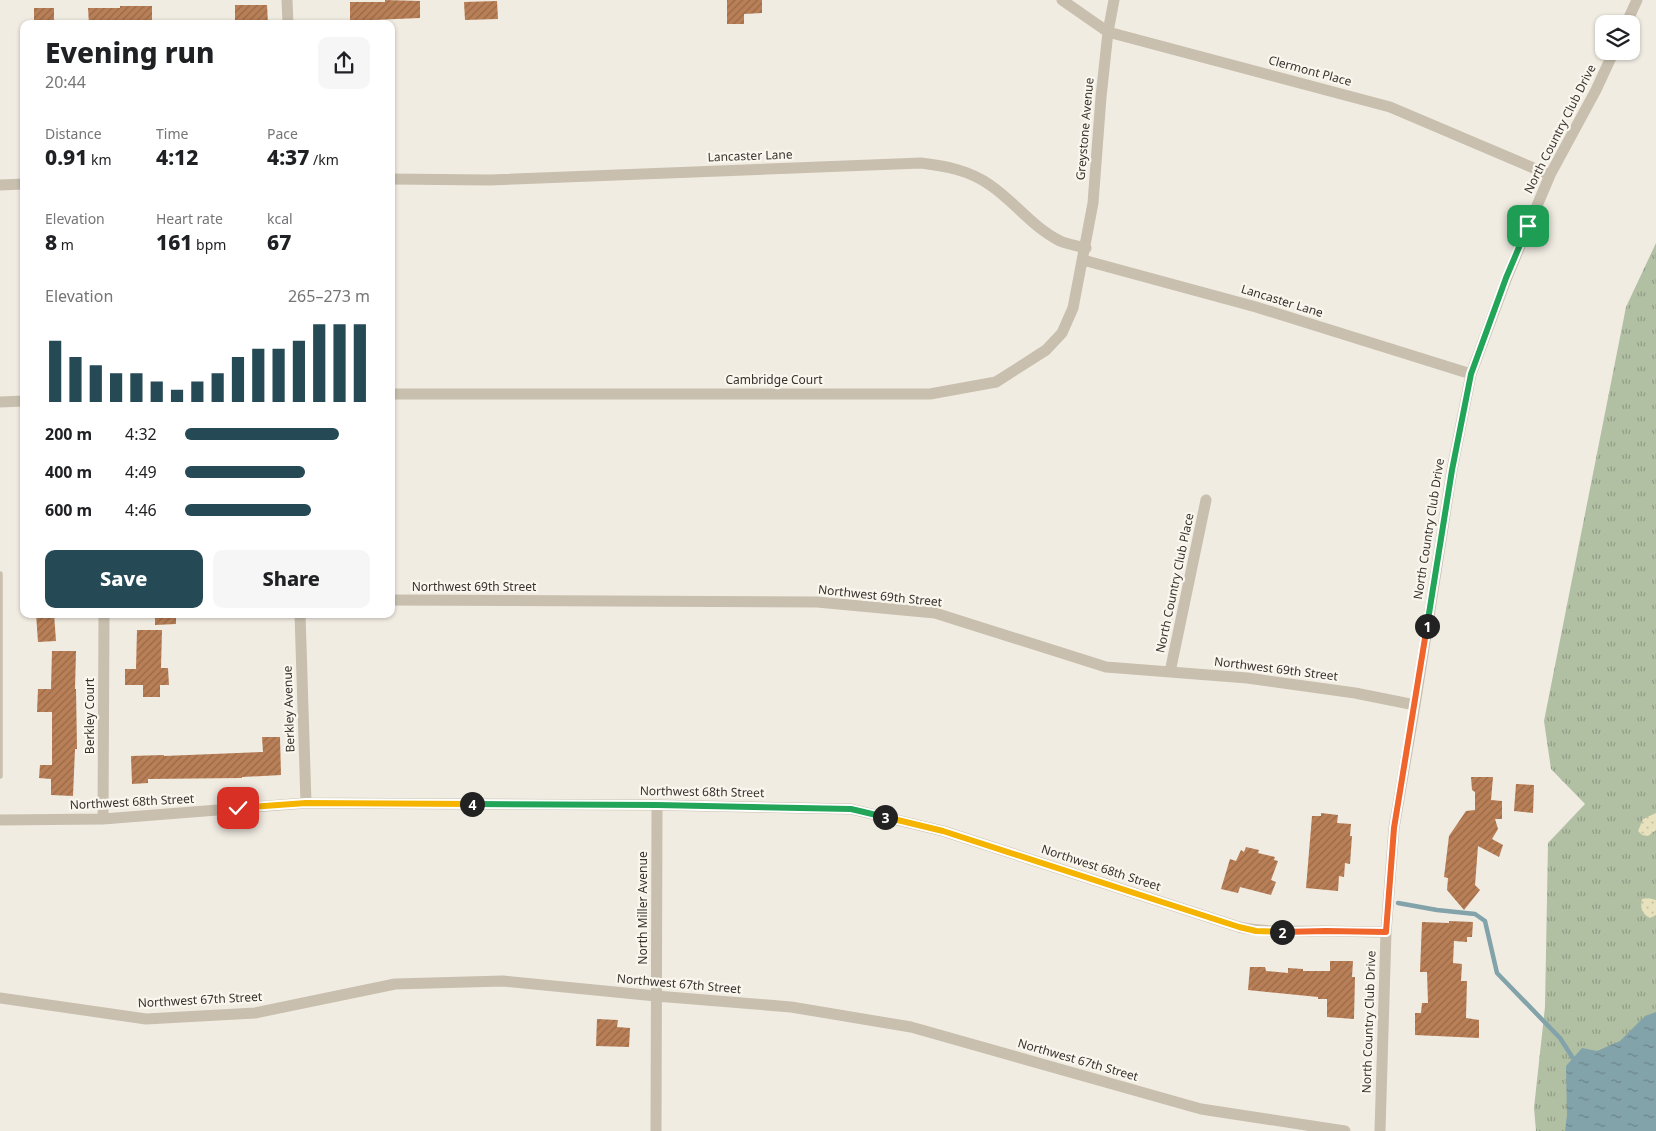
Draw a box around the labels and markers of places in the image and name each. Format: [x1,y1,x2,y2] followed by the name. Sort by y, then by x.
[1507,205,1549,247] pin
[1414,614,1440,638] pin: 1
[217,787,259,829] pin
[460,792,484,816] pin: 4
[872,804,898,830] pin: 3
[1270,920,1294,944] pin: 2

